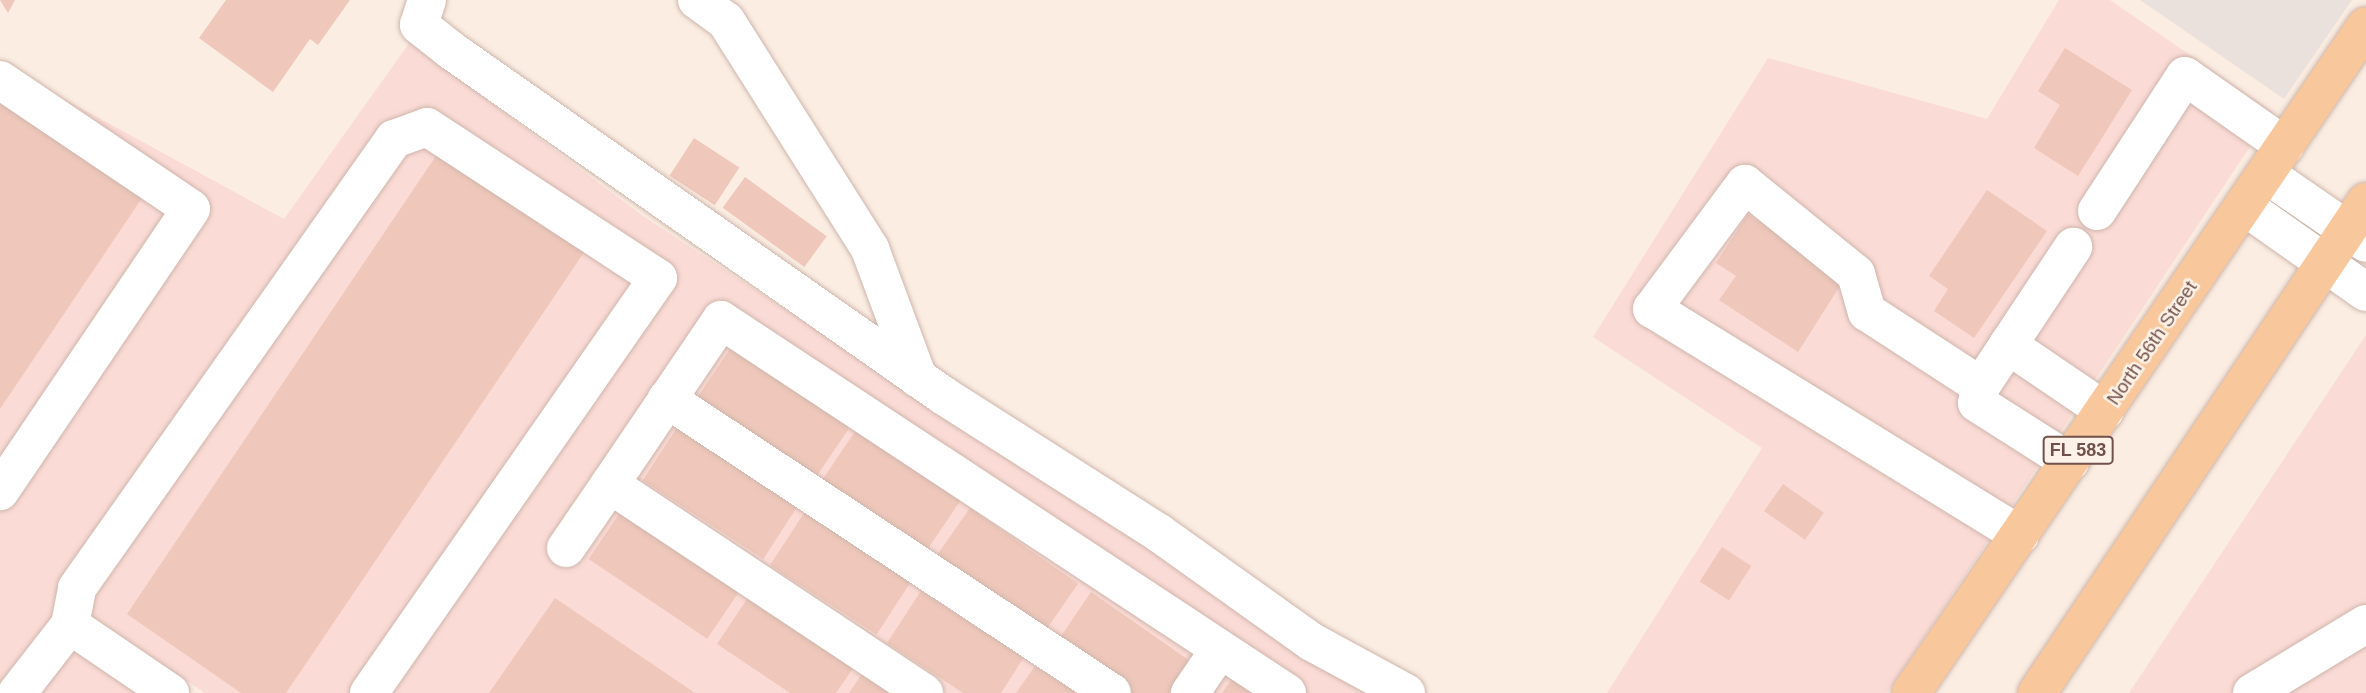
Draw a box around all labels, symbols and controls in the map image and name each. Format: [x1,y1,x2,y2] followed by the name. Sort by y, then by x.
[2102,277,2202,409] street label: North 56th Street
[2041,436,2115,464] road number: FL 583

